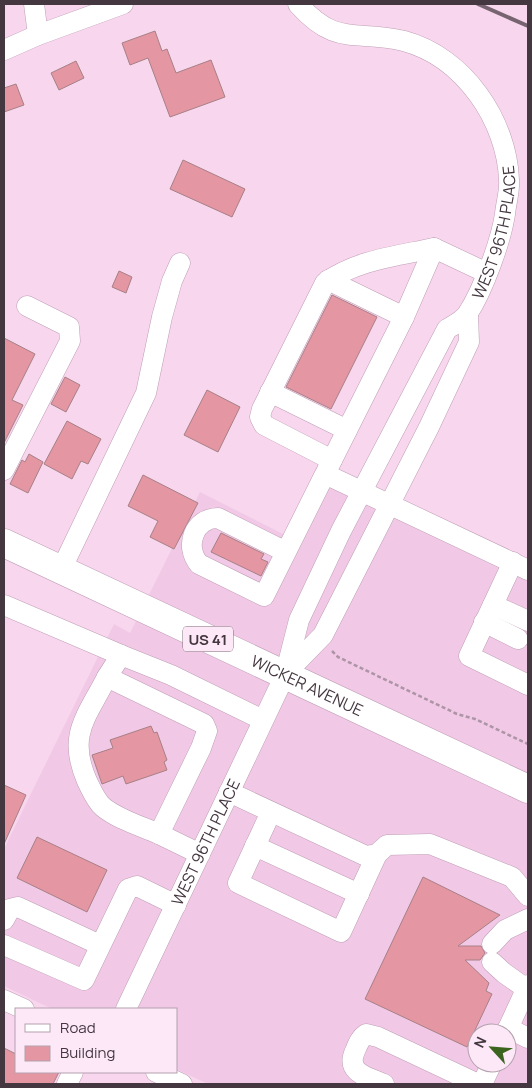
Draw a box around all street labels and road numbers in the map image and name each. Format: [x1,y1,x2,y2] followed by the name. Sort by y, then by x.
[467,164,520,303] street label: WEST 96TH PLACE
[183,626,233,652] road number: US 41
[248,650,367,721] street label: WICKER AVENUE
[166,775,245,909] street label: WEST 96TH PLACE

